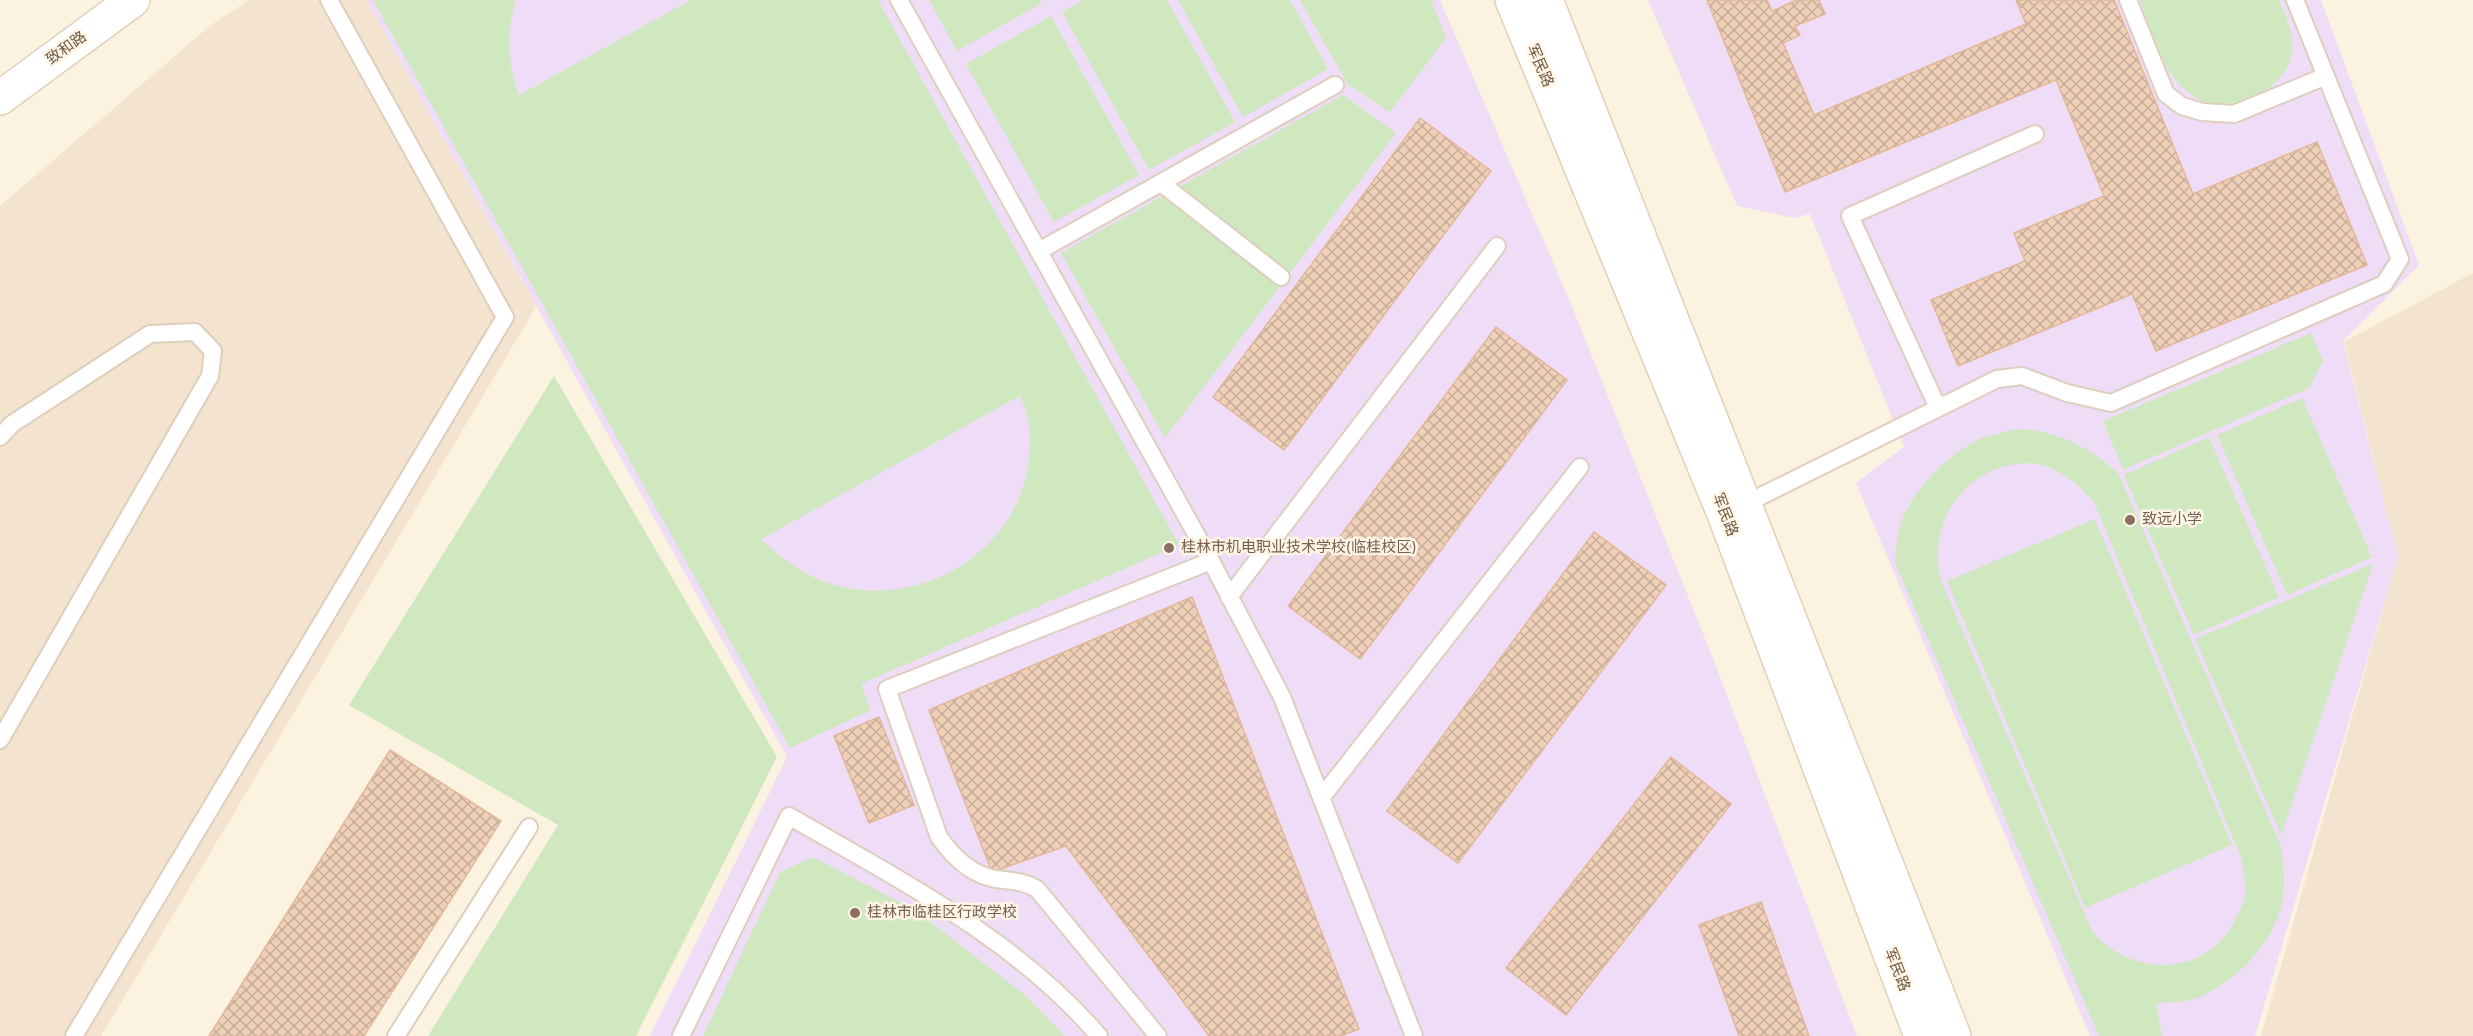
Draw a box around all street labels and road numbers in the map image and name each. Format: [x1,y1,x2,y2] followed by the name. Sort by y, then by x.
[43,28,91,70] street label: 致和路
[1521,42,1557,90] street label: 军民路
[1707,491,1741,539] street label: 军民路
[1879,946,1913,994] street label: 军民路

